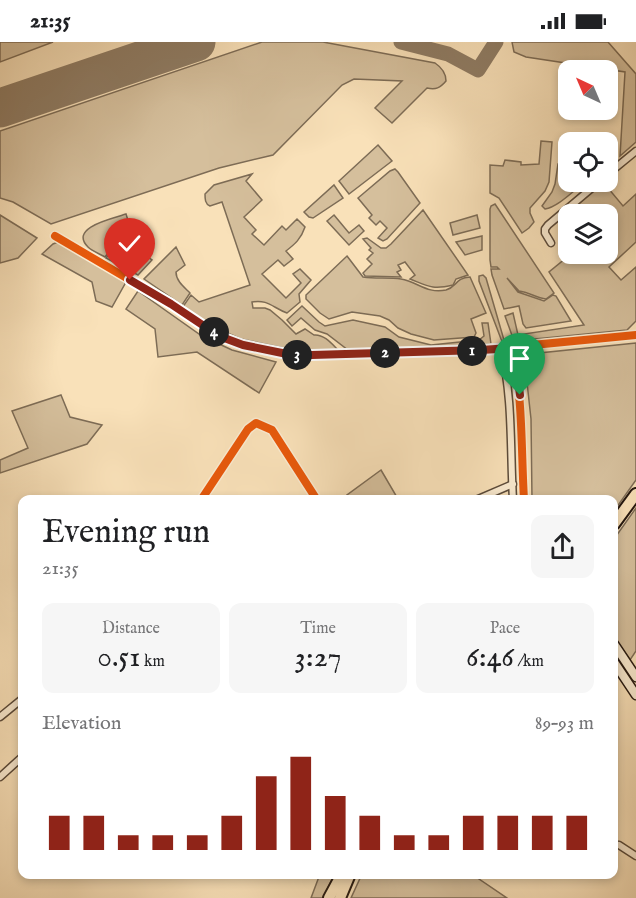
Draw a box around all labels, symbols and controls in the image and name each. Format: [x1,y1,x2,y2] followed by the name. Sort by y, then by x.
[30,7,71,35] text: 21:35
[558,60,618,120] north arrow
[558,60,618,264] map controls
[558,132,618,192] button: locate
[558,204,618,264] button: layers
[104,218,155,280] pin
[113,227,146,260] icon: check
[199,317,229,347] pin: 4
[210,322,218,342] text: 4
[494,333,545,395] pin
[457,336,487,366] pin: 1
[370,338,400,368] pin: 2
[282,340,312,370] pin: 3
[469,341,475,361] text: 1
[503,342,536,375] icon: arrive
[381,343,389,363] text: 2
[294,345,300,365] text: 3
[42,512,210,554] text: Evening run
[531,515,594,578] button: share
[42,556,79,581] text: 21:35
[102,619,160,639] text: Distance
[300,619,336,639] text: Time
[490,619,520,639] text: Pace
[97,639,140,677] text: 0.51
[295,639,341,677] text: 3:27
[466,639,514,677] text: 6:46
[140,652,165,672] text: km
[514,652,544,672] text: /km
[42,711,121,736] text: Elevation
[535,711,594,736] text: 89–93 m

